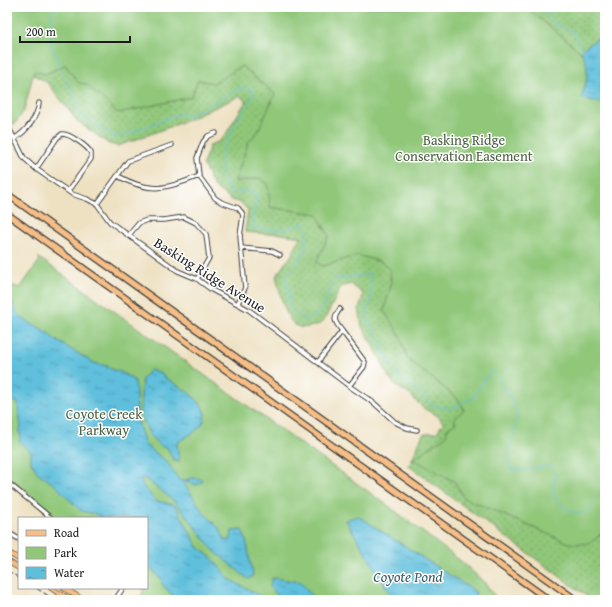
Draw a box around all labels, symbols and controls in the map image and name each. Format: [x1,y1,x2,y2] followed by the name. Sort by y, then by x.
[20,18,130,44] scale bar
[26,23,56,40] text: 200 m
[395,130,533,166] park label: Basking Ridge Conservation Easement
[150,233,270,318] street label: Basking Ridge Avenue
[66,404,143,440] park label: Coyote Creek Parkway
[18,517,148,589] legend
[54,524,80,541] text: Road
[54,544,78,561] text: Park
[54,564,84,581] text: Water
[373,566,443,587] water label: Coyote Pond

